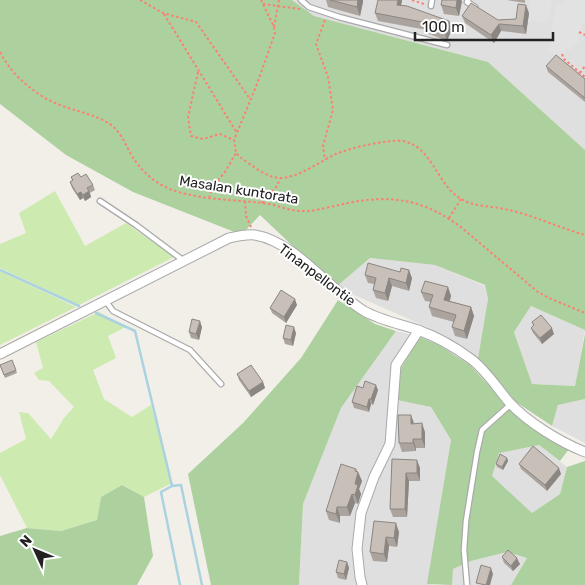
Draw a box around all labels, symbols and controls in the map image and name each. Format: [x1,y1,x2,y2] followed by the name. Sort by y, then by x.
[415,10,552,42] scale bar
[422,18,464,36] text: 100 m
[178,172,300,208] street label: Masalan kuntorata
[275,240,359,310] street label: Tinanpellontie
[10,525,60,575] north arrow
[16,532,36,551] text: N

